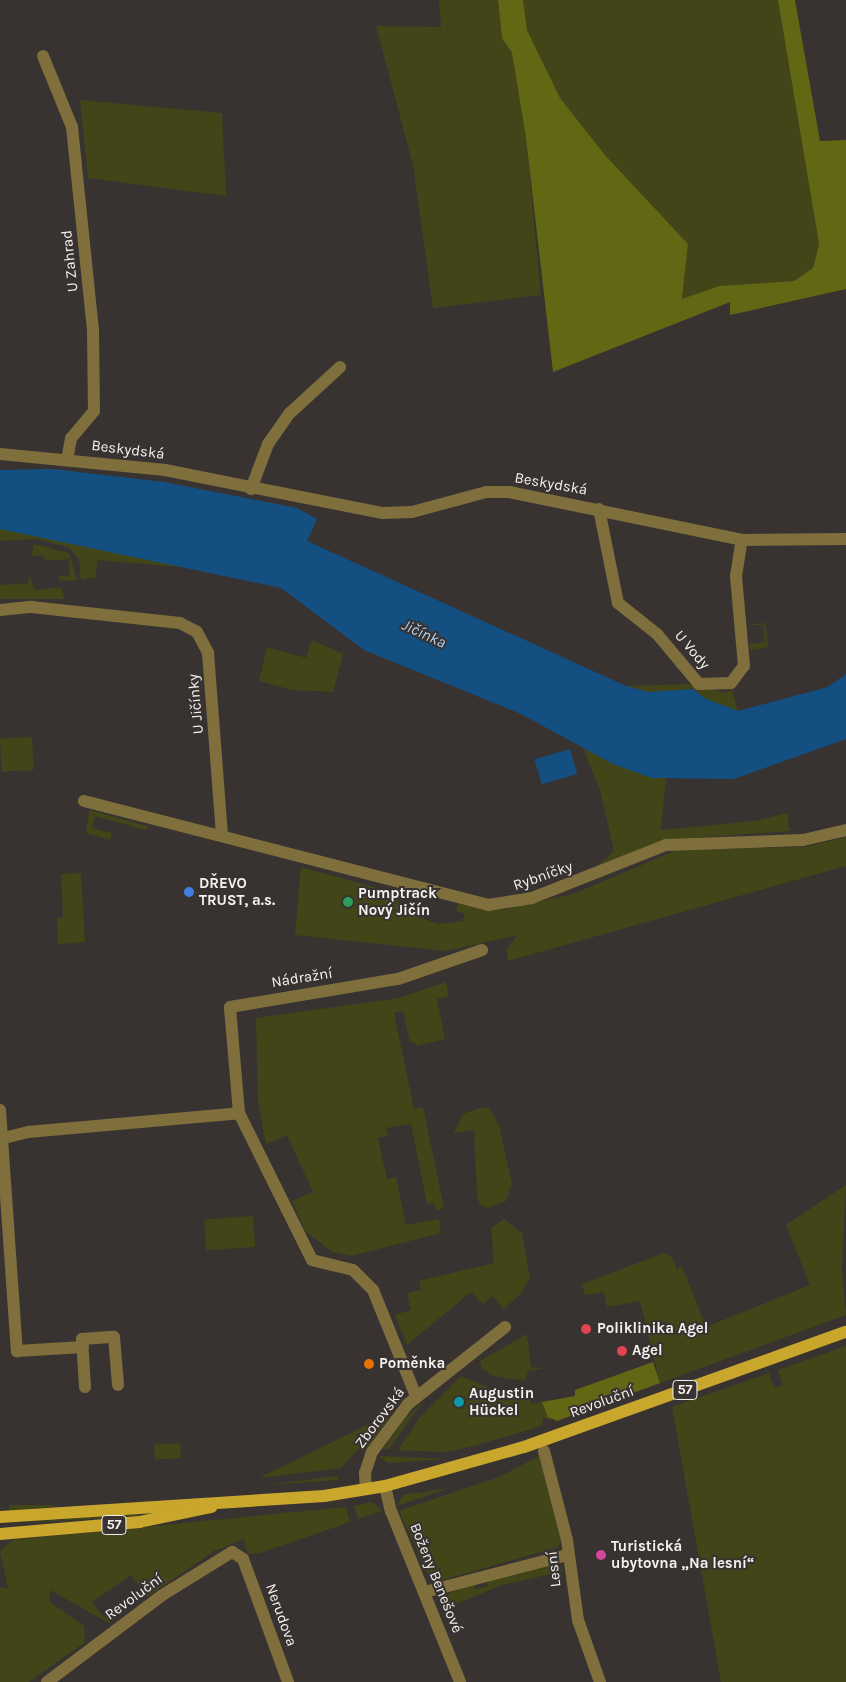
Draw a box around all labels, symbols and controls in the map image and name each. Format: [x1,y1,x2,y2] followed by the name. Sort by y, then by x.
[58,229,82,293] street label: U Zahrad
[90,437,166,463] street label: Beskydská
[513,469,589,499] street label: Beskydská
[399,615,449,653] water label: Jičínka
[671,627,713,673] street label: U Vody
[184,673,208,735] street label: U Jičínky
[511,857,575,895] street label: Rybníčky
[199,874,275,909] place label: DŘEVO TRUST, a.s.
[358,884,437,919] place label: Pumptrack Nový Jičín
[183,886,195,898] marker: DŘEVO TRUST, a.s.
[342,896,354,908] marker: Pumptrack Nový Jičín
[270,964,334,992] street label: Nádražní
[597,1320,708,1338] place label: Poliklinika Agel
[579,1322,593,1336] marker: Poliklinika Agel
[632,1342,663,1360] place label: Agel
[616,1345,628,1357] marker: Agel
[379,1355,445,1373] place label: Poměnka
[363,1358,375,1370] marker: Poměnka
[671,1378,699,1402] road number: 57
[567,1382,637,1422] street label: Revoluční
[351,1384,409,1452] street label: Zborovská
[469,1384,534,1419] place label: Augustin Hückel
[453,1396,465,1408] marker: Augustin Hückel
[100,1514,128,1536] road number: 57
[406,1520,466,1636] street label: Boženy Benešové
[611,1537,754,1572] place label: Turistická ubytovna „Na lesní“
[595,1549,607,1561] marker: Turistická ubytovna „Na lesní“
[543,1550,565,1588] street label: Lesní
[102,1570,166,1624] street label: Revoluční
[261,1581,301,1649] street label: Nerudova

